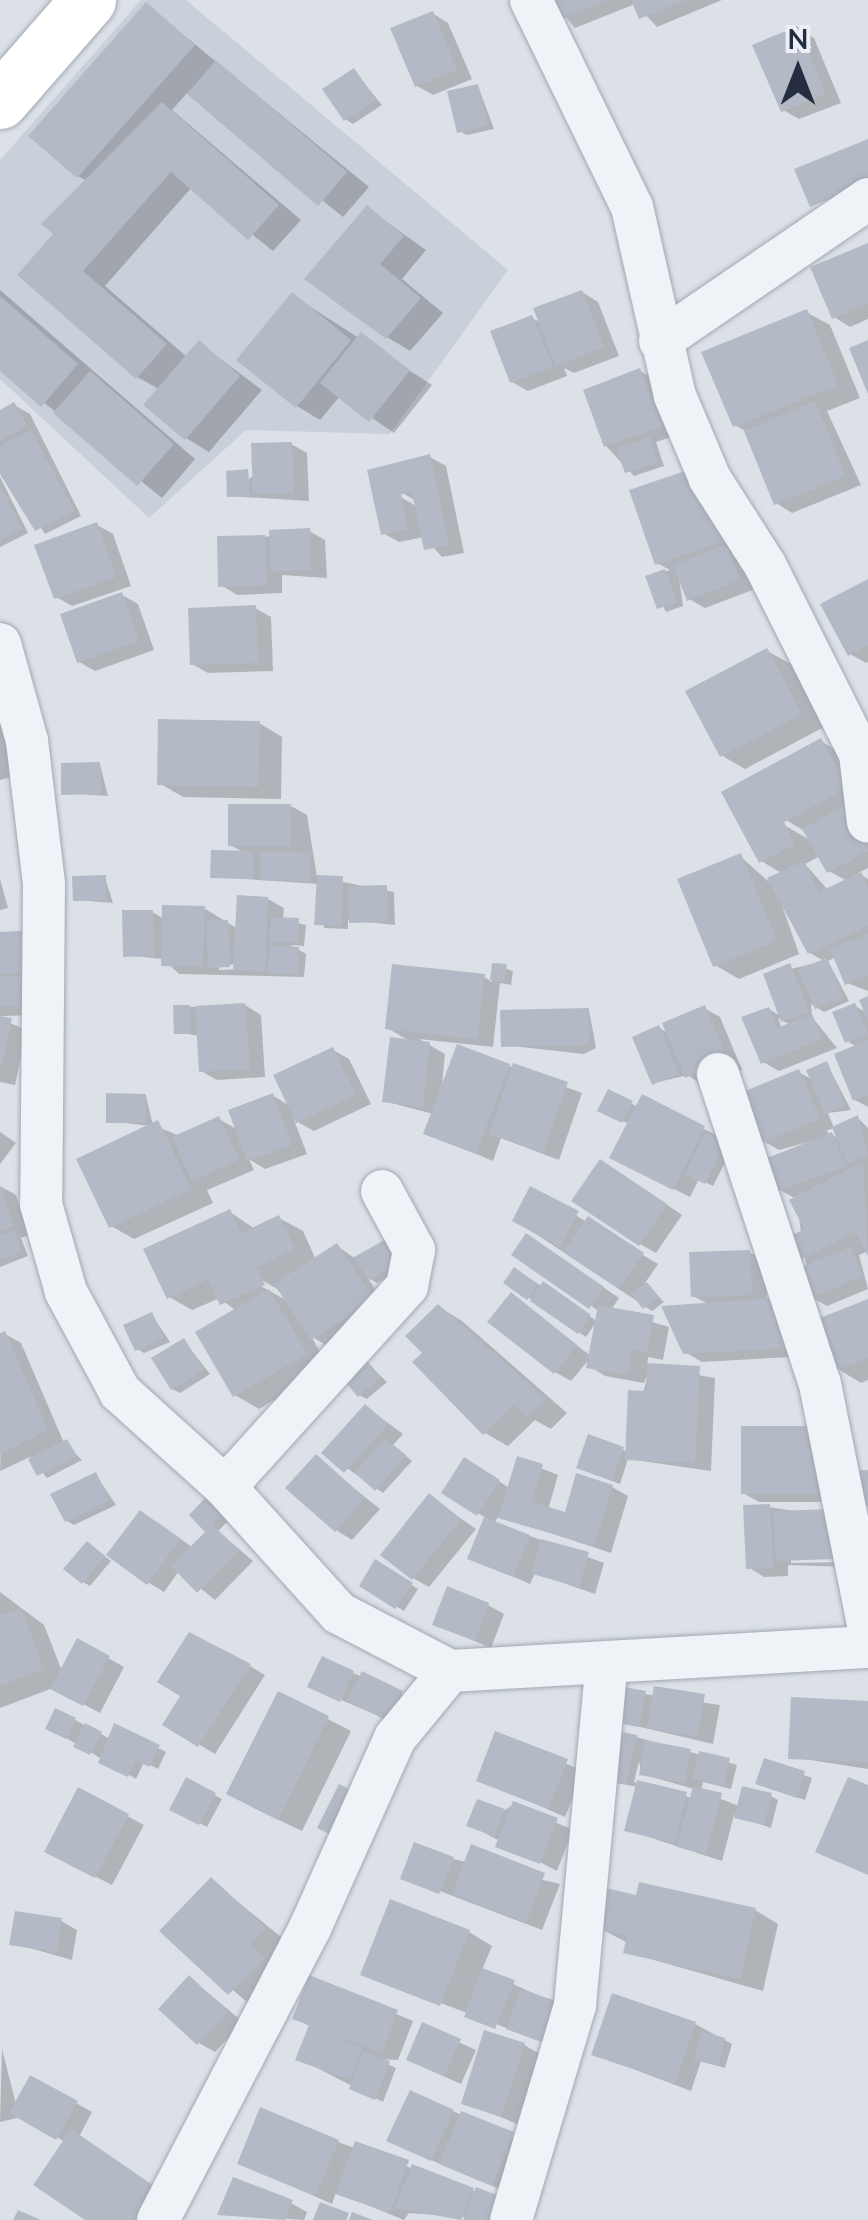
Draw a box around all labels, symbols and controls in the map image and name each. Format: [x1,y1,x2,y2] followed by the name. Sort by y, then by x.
[748,20,848,120] north arrow
[788,21,808,59] text: N

